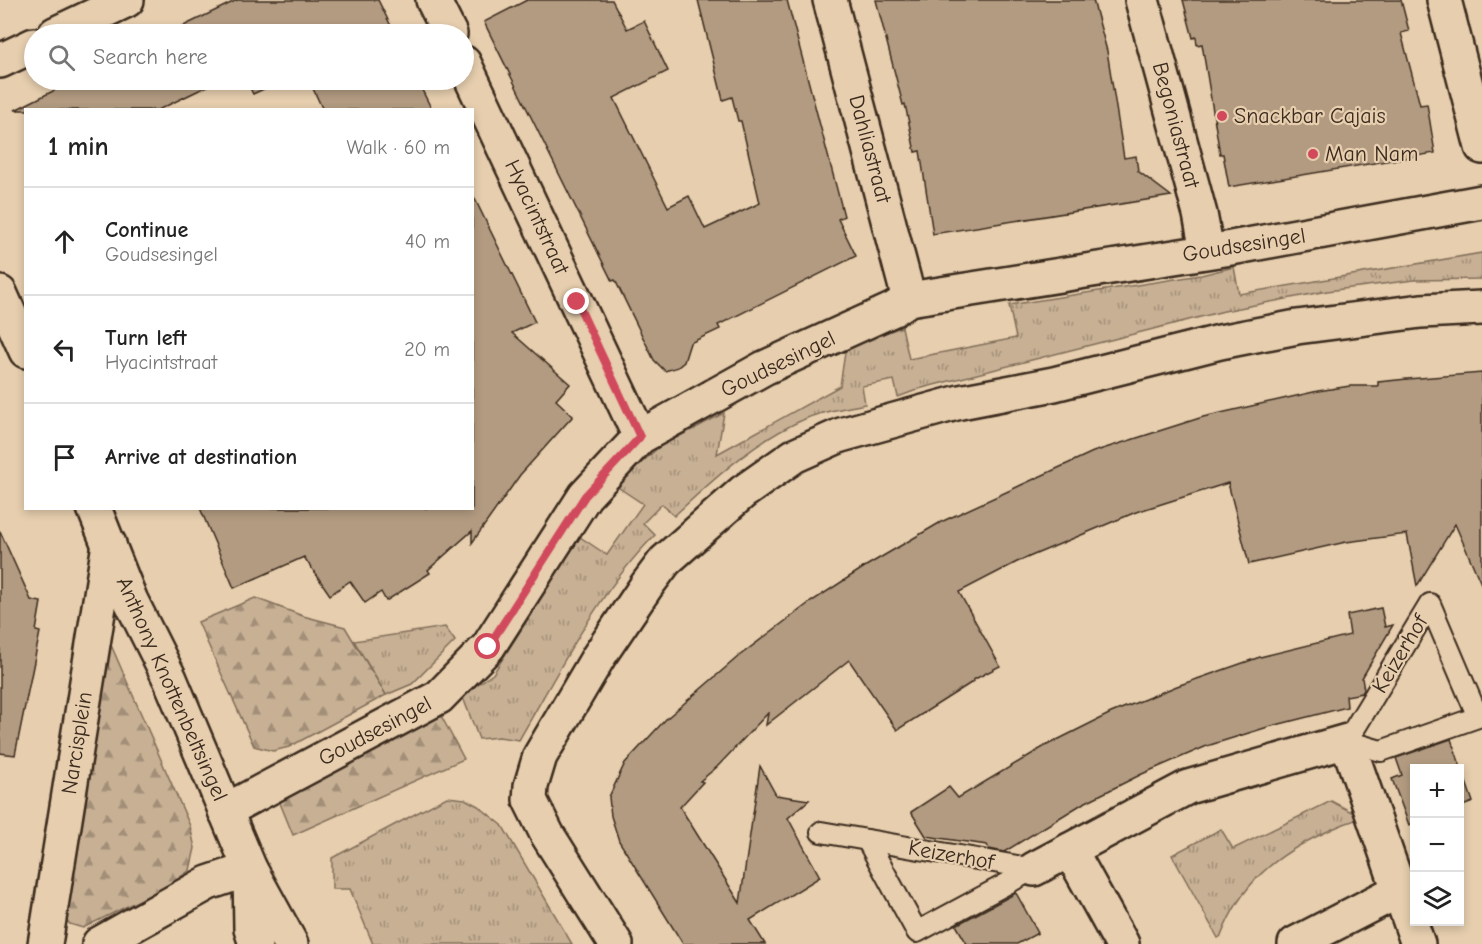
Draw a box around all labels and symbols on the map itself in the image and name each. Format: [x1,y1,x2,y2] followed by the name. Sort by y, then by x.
[1147,59,1205,191] street label: Begoniastraat
[843,92,897,207] street label: Dahliastraat
[1234,103,1386,129] place label: Snackbar Cajais
[1215,109,1229,123] marker: Snackbar Cajais
[1325,141,1418,167] place label: Man Nam
[1306,147,1320,161] marker: Man Nam
[499,156,575,279] street label: Hyacintstraat
[1181,222,1307,268] street label: Goudsesingel
[563,288,589,314] route end
[716,325,840,403] street label: Goudsesingel
[111,573,233,805] street label: Anthony Knottenbeltsingel
[1367,609,1434,698] street label: Keizerhof
[474,633,500,659] route start
[56,690,98,796] street label: Narcisplein
[314,690,436,772] street label: Goudsesingel
[906,835,998,876] street label: Keizerhof

